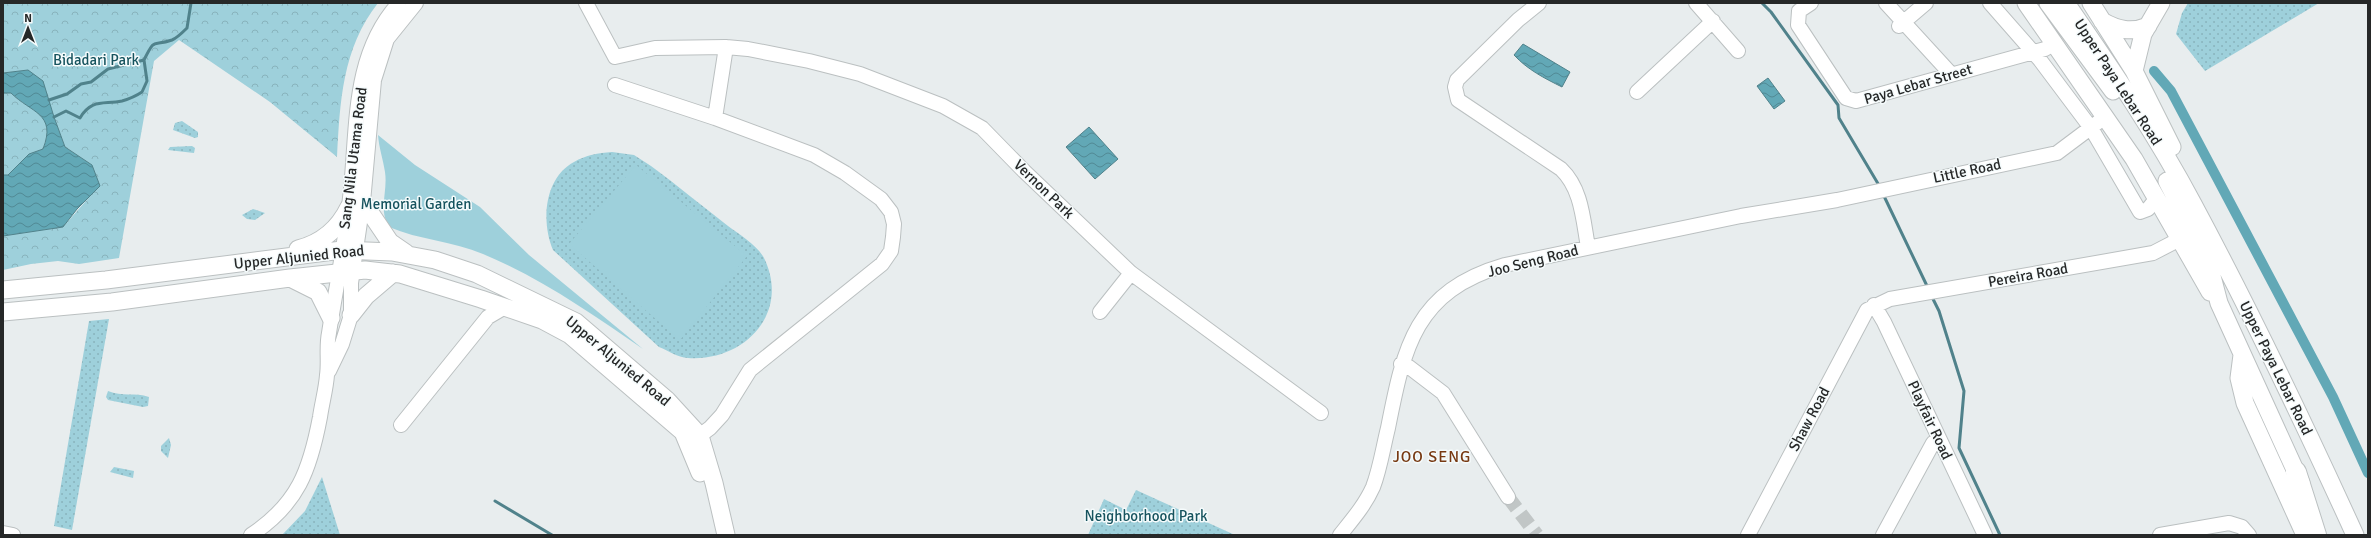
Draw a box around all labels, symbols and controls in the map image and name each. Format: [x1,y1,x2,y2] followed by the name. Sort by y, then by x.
[8,8,48,48] north arrow
[24,12,32,25] text: N
[2070,15,2166,149] street label: Upper Paya Lebar Road
[53,51,140,69] park label: Bidadari Park
[1862,60,1974,108] street label: Paya Lebar Street
[335,86,371,230] street label: Sang Nila Utama Road
[1931,155,2003,187] street label: Little Road
[1010,156,1078,223] street label: Vernon Park
[361,195,471,213] park label: Memorial Garden
[233,241,365,273] street label: Upper Aljunied Road
[1486,241,1580,281] street label: Joo Seng Road
[1987,259,2069,291] street label: Pereira Road
[2236,298,2316,438] street label: Upper Paya Lebar Road
[562,312,674,410] street label: Upper Aljunied Road
[1904,378,1956,462] street label: Playfair Road
[1785,384,1833,454] street label: Shaw Road
[1393,447,1471,467] district label: JOO SENG
[1085,507,1208,525] park label: Neighborhood Park

